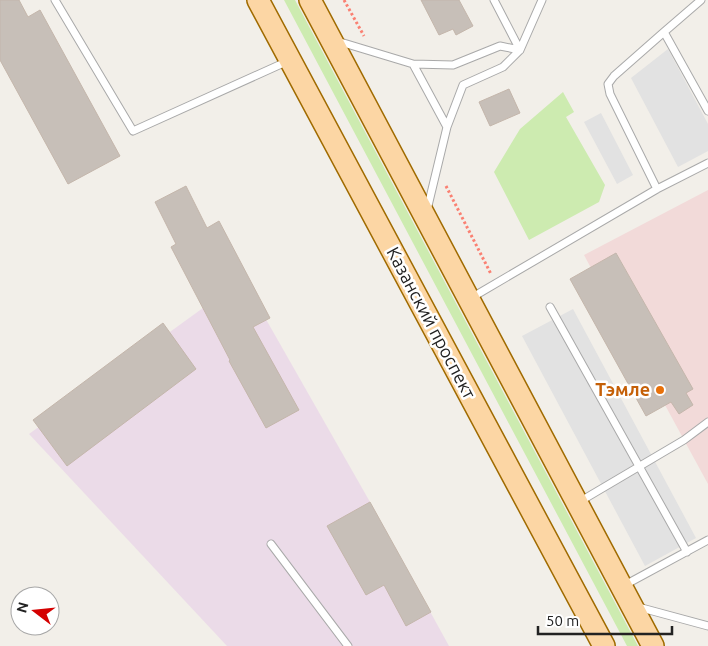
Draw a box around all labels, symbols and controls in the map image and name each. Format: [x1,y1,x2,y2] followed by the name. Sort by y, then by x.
[383,243,480,402] street label: Казанский проспект
[595,379,650,399] place label: Тэмле
[654,384,666,396] marker: Тэмле
[10,586,60,636] north arrow
[13,600,32,615] text: N
[538,604,672,636] scale bar
[546,612,579,629] text: 50 m

